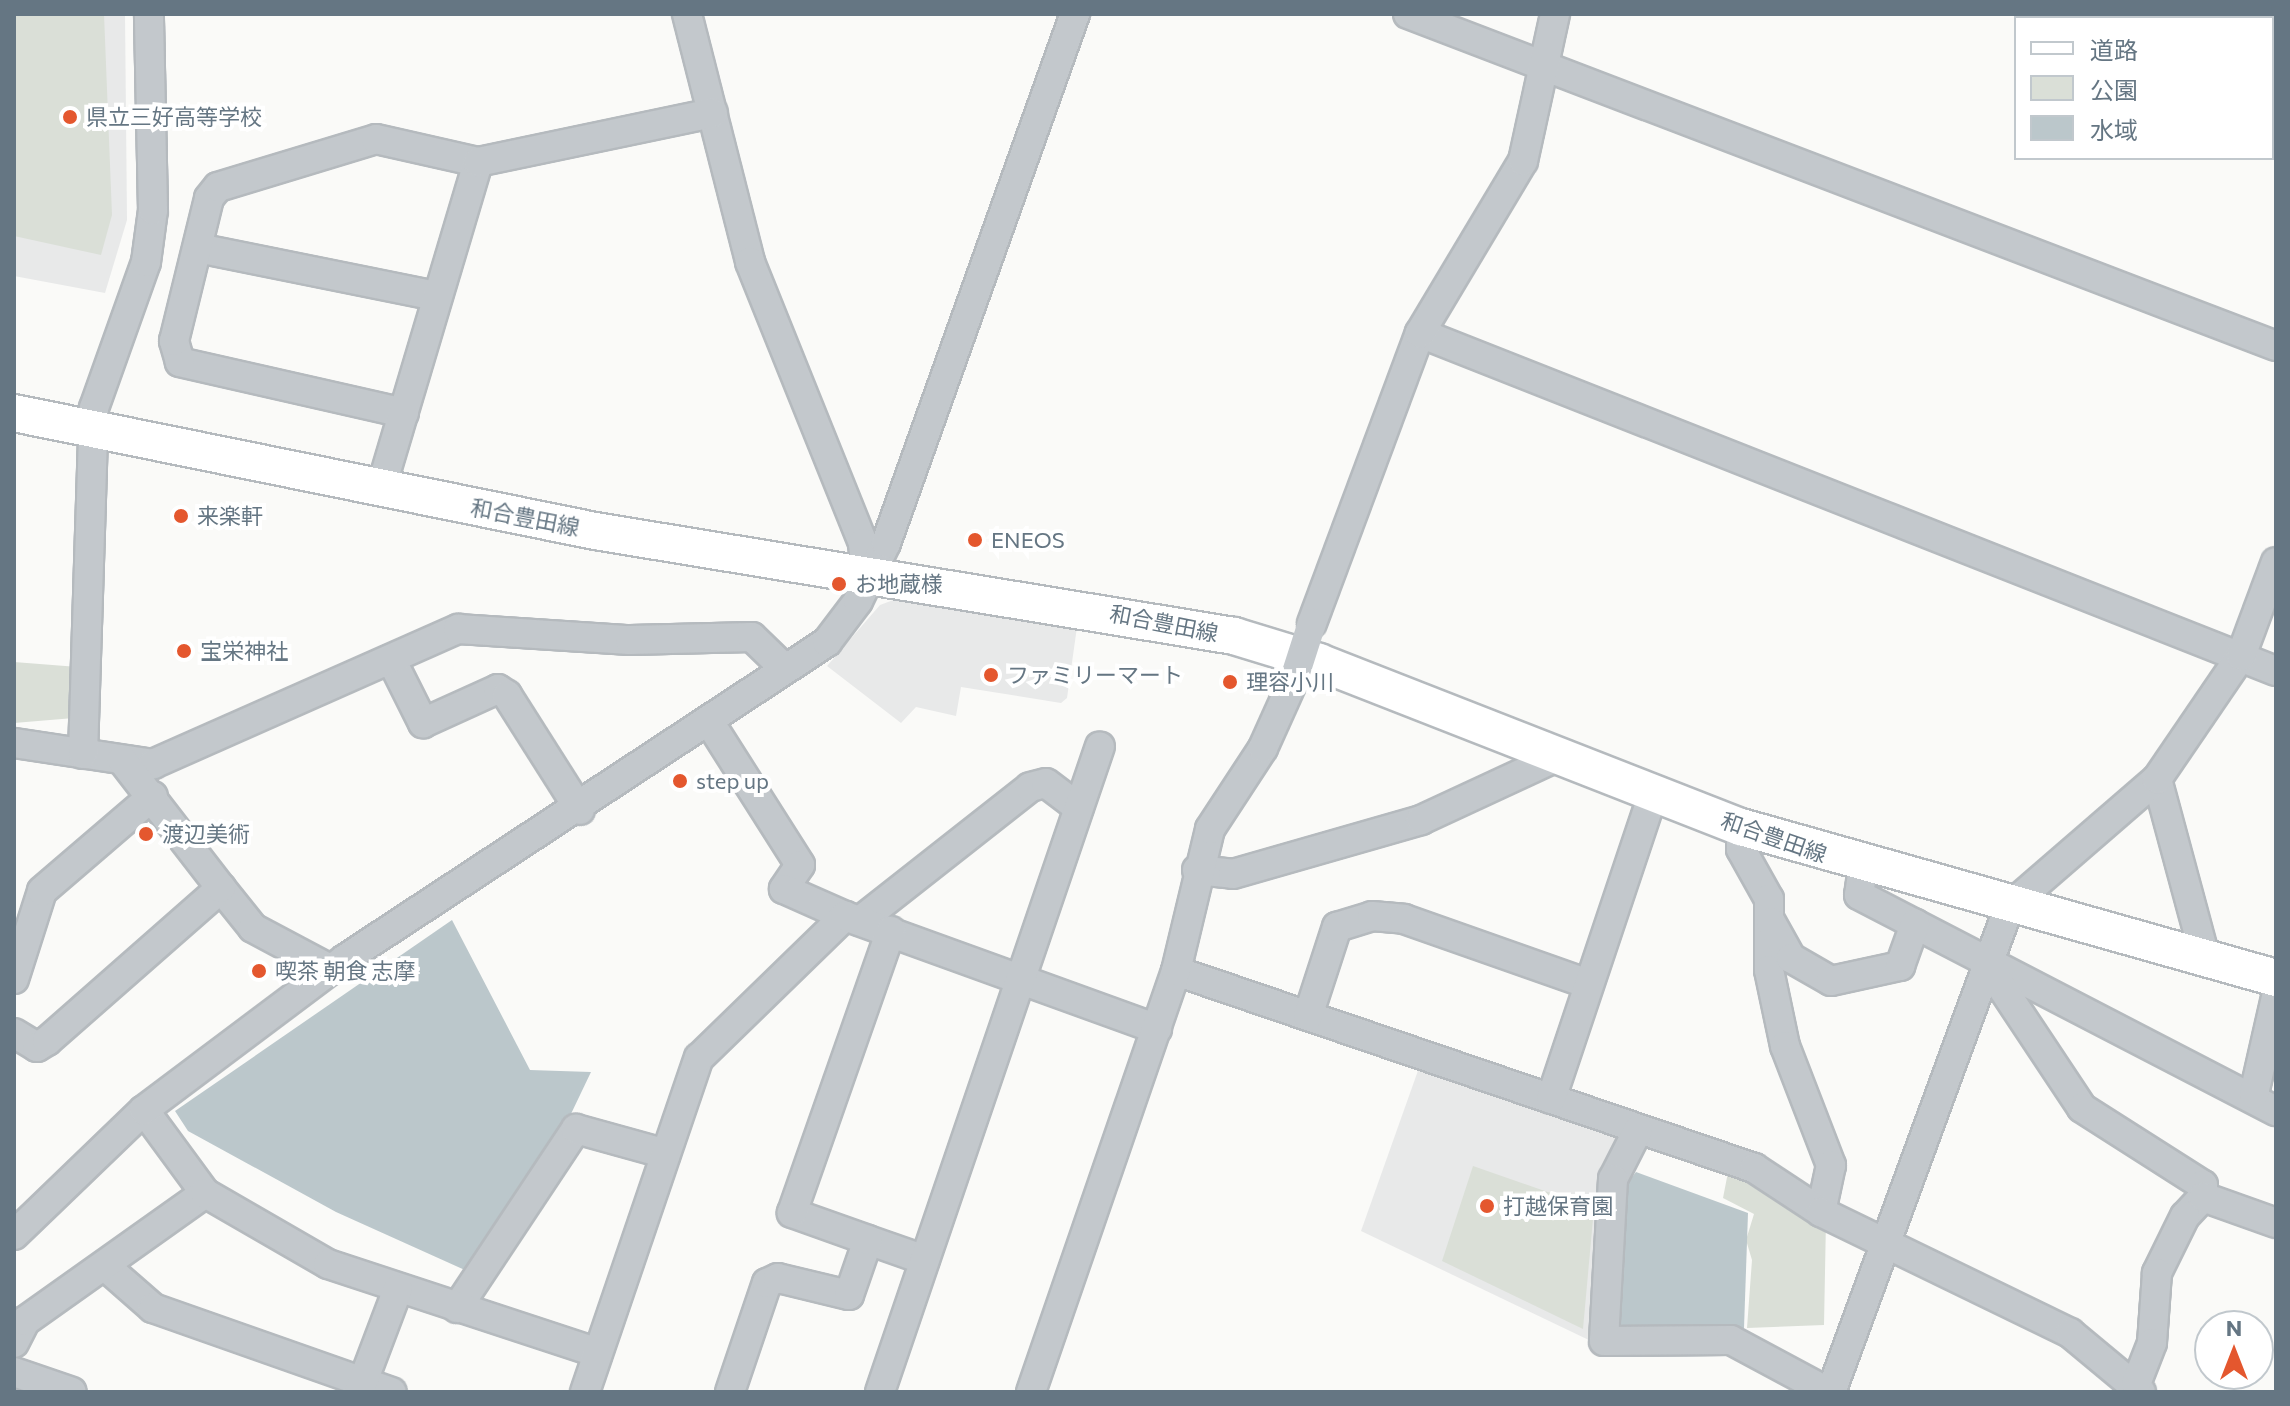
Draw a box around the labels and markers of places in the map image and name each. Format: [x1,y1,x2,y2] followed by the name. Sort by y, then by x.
[86,104,262,130] place label: 県立三好高等学校
[61,108,79,126] marker: 県立三好高等学校
[197,503,263,529] place label: 来楽軒
[172,507,190,525] marker: 来楽軒
[991,527,1065,553] place label: ENEOS
[966,531,984,549] marker: ENEOS
[855,571,943,597] place label: お地蔵様
[830,575,848,593] marker: お地蔵様
[200,638,288,664] place label: 宝栄神社
[175,642,193,660] marker: 宝栄神社
[1007,662,1183,688] place label: ファミリーマート
[982,666,1000,684] marker: ファミリーマート
[1246,669,1334,695] place label: 理容小川
[1221,673,1239,691] marker: 理容小川
[696,768,769,794] place label: step up
[671,772,689,790] marker: step up
[162,821,250,847] place label: 渡辺美術
[137,825,155,843] marker: 渡辺美術
[275,958,415,984] place label: 喫茶 朝食 志摩
[250,962,268,980] marker: 喫茶 朝食 志摩
[1503,1193,1613,1219] place label: 打越保育園
[1478,1197,1496,1215] marker: 打越保育園

